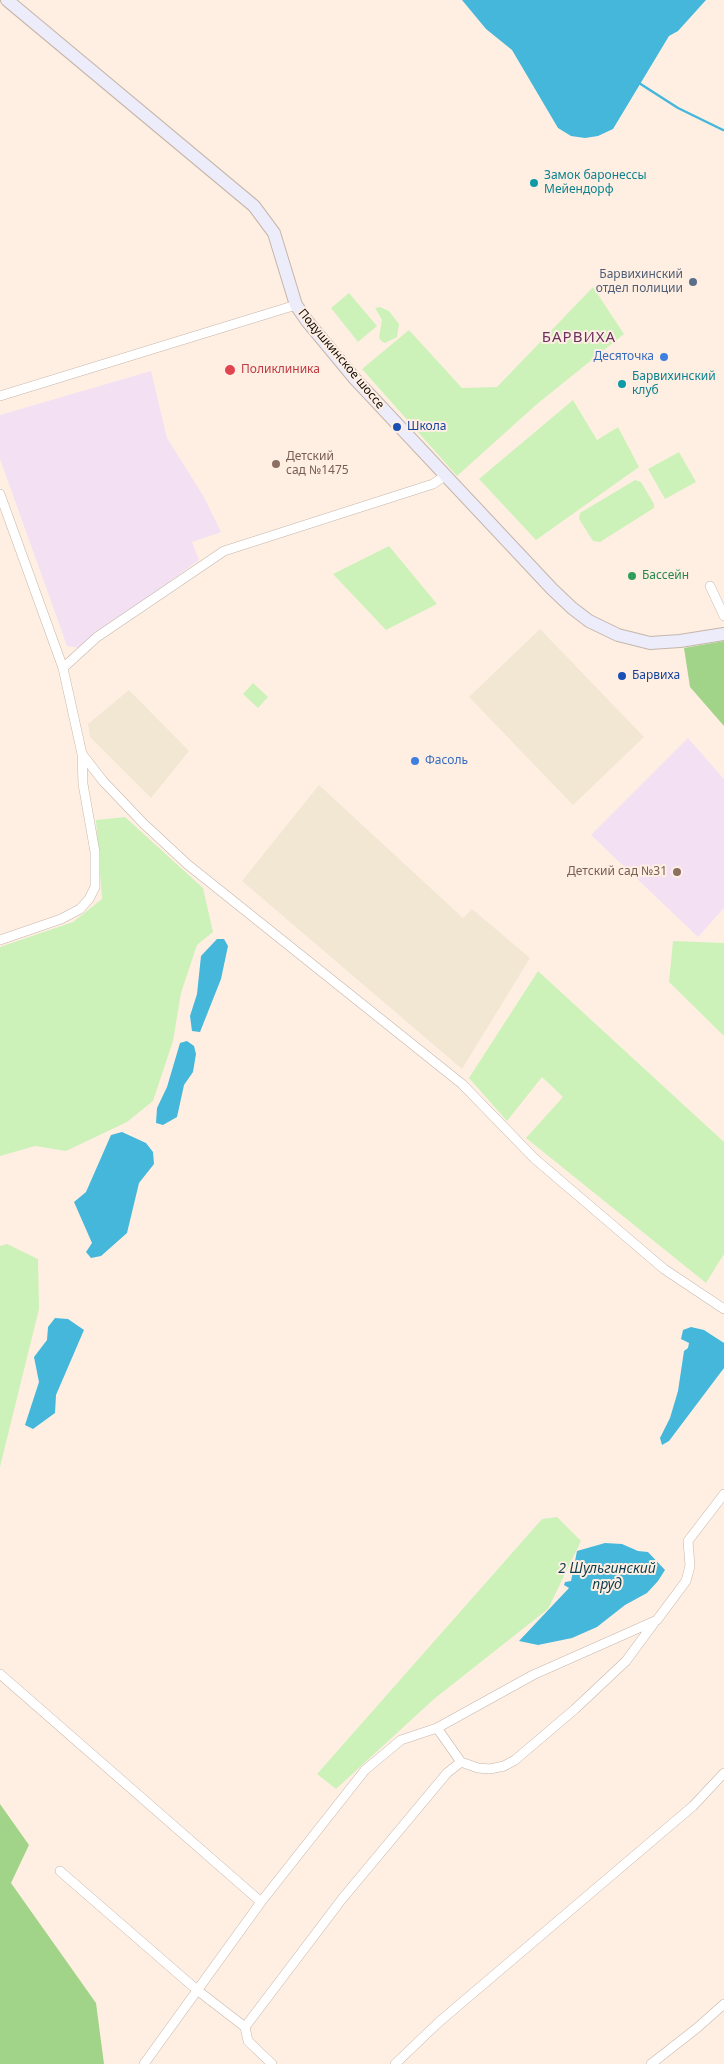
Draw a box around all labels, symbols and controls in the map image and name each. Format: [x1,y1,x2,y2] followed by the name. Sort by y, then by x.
[544,169,646,197] place label: Замок баронессы Мейендорф
[528,177,540,189] marker: Замок баронессы Мейендорф
[596,268,683,296] place label: Барвихинский отдел полиции
[687,276,699,288] marker: Барвихинский отдел полиции
[295,306,387,412] street label: Подушкинское шоссе
[541,329,617,347] district label: БАРВИХА
[594,350,654,364] place label: Десяточка
[658,351,670,363] marker: Десяточка
[223,363,237,377] marker: Поликлиника
[241,363,320,377] place label: Поликлиника
[632,370,716,398] place label: Барвихинский клуб
[616,378,628,390] marker: Барвихинский клуб
[407,420,446,434] place label: Школа
[391,421,403,433] marker: Школа
[286,450,349,478] place label: Детский сад №1475
[270,458,282,470] marker: Детский сад №1475
[642,569,689,583] place label: Бассейн
[626,570,638,582] marker: Бассейн
[632,669,680,683] place label: Барвиха
[616,670,628,682] marker: Барвиха
[425,754,468,768] place label: Фасоль
[409,755,421,767] marker: Фасоль
[567,865,667,879] place label: Детский сад №31
[671,866,683,878] marker: Детский сад №31
[558,1561,656,1594] water label: 2 Шульгинский пруд

